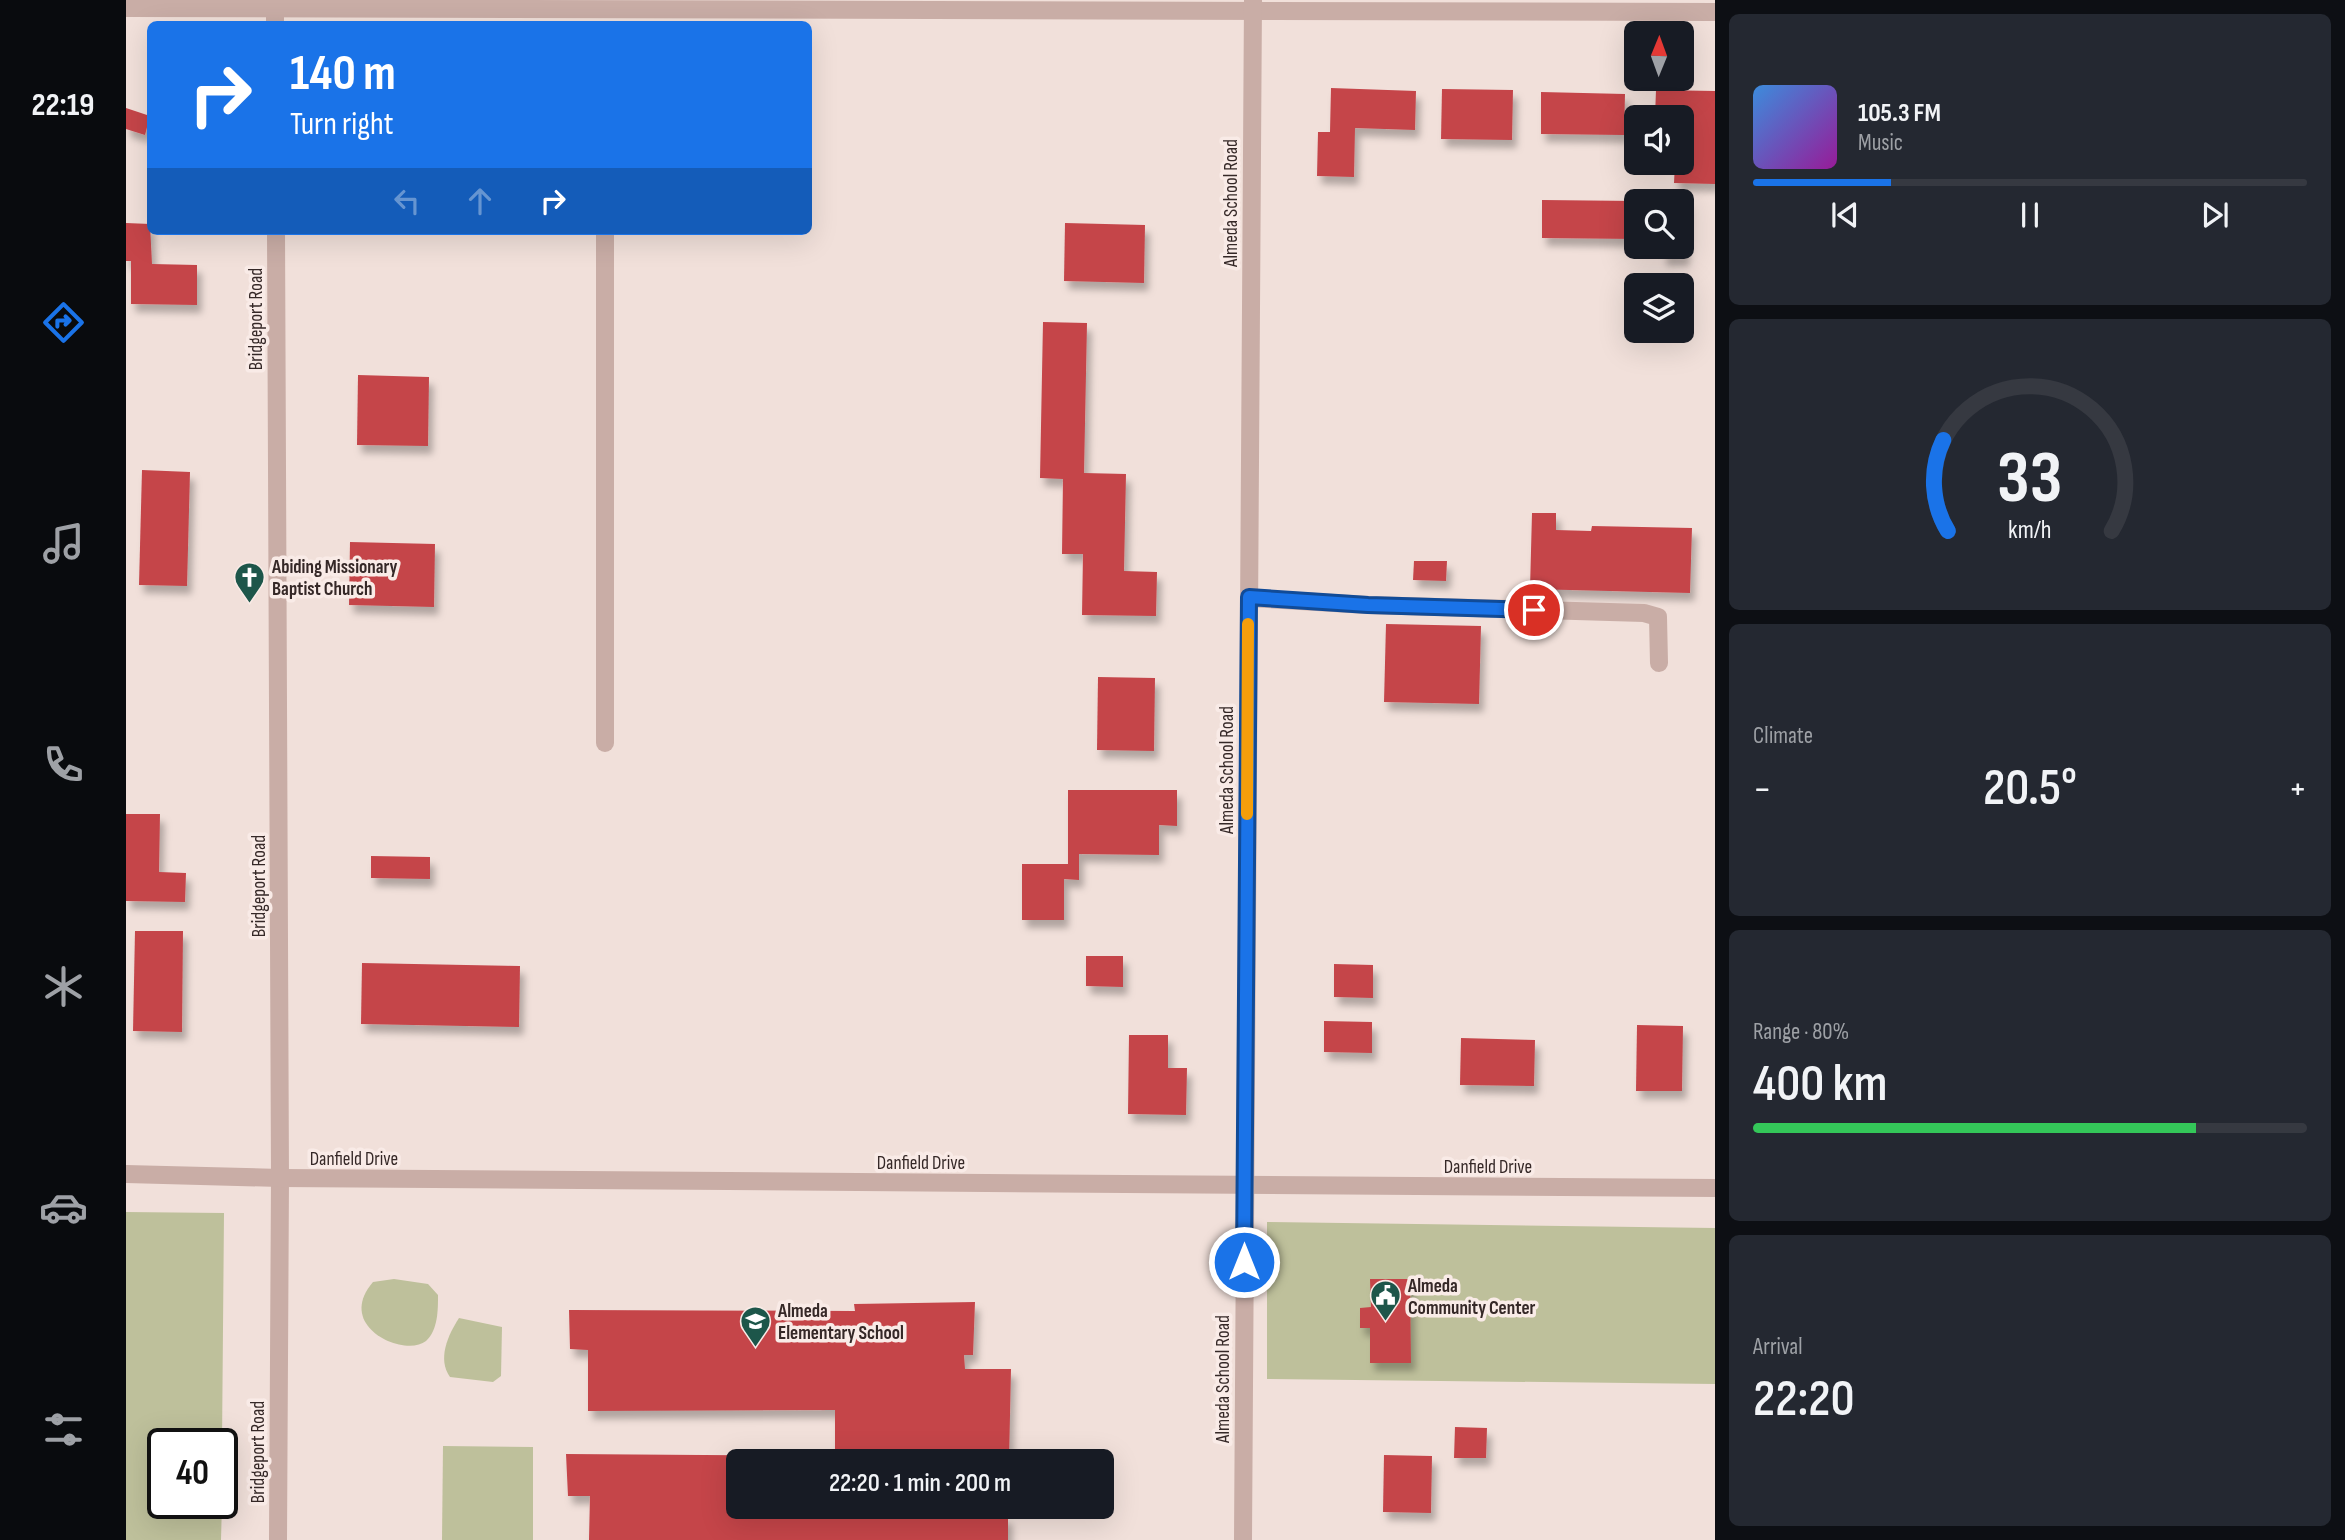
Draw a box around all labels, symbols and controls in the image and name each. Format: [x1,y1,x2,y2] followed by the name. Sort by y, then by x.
[1624,21,1694,91] north arrow
[1624,21,1694,343] map controls
[290,45,396,104] text: 140 m
[175,49,266,140] icon: right
[32,86,94,125] text: 22:19
[1858,98,1941,129] text: 105.3 FM
[290,105,394,144] text: Turn right
[1624,105,1694,175] button: sound
[1858,129,1903,157] text: Music
[1220,139,1243,268] street label: Almeda School Road
[388,182,426,220] icon: left
[461,182,499,220] icon: ahead
[534,182,572,220] icon: right
[1624,189,1694,259] button: search
[1826,196,1864,234] icon: previous
[2011,196,2049,234] icon: pause
[2196,196,2234,234] icon: next
[245,268,268,370] street label: Bridgeport Road
[1624,273,1694,343] button: layers
[39,298,88,347] icon: directions
[1997,435,2063,523] text: 33
[2008,515,2052,546] text: km/h
[39,519,88,568] icon: music
[271,556,398,601] place label: Abiding Missionary Baptist Church
[232,560,266,604] church icon: Abiding Missionary Baptist Church
[1504,580,1564,640] pin
[1515,591,1553,629] icon: arrive
[1216,706,1239,835] street label: Almeda School Road
[1753,722,1813,750] text: Climate
[39,740,88,789] icon: phone
[1983,757,2077,820] text: 20.5°
[1753,767,1772,812] text: −
[2288,767,2307,812] text: +
[248,835,271,937] street label: Bridgeport Road
[39,962,88,1011] icon: climate
[1753,1018,1849,1046] text: Range · 80%
[1753,1053,1888,1116] text: 400 km
[310,1148,398,1171] street label: Danfield Drive
[877,1152,965,1175] street label: Danfield Drive
[1444,1156,1532,1179] street label: Danfield Drive
[39,1183,88,1232] icon: car
[1207,1225,1281,1299] position arrow
[1407,1275,1536,1320] place label: Almeda Community Center
[1368,1279,1402,1323] public building icon: Almeda Community Center
[777,1300,904,1345] place label: Almeda Elementary School
[738,1304,772,1348] school or university icon: Almeda Elementary School
[1212,1315,1235,1444] street label: Almeda School Road
[1753,1333,1802,1361] text: Arrival
[1753,1368,1855,1431] text: 22:20
[247,1401,270,1503] street label: Bridgeport Road
[39,1405,88,1454] icon: filters
[147,1428,238,1519] speed limit sign: 40
[829,1468,1011,1499] text: 22:20 · 1 min · 200 m

